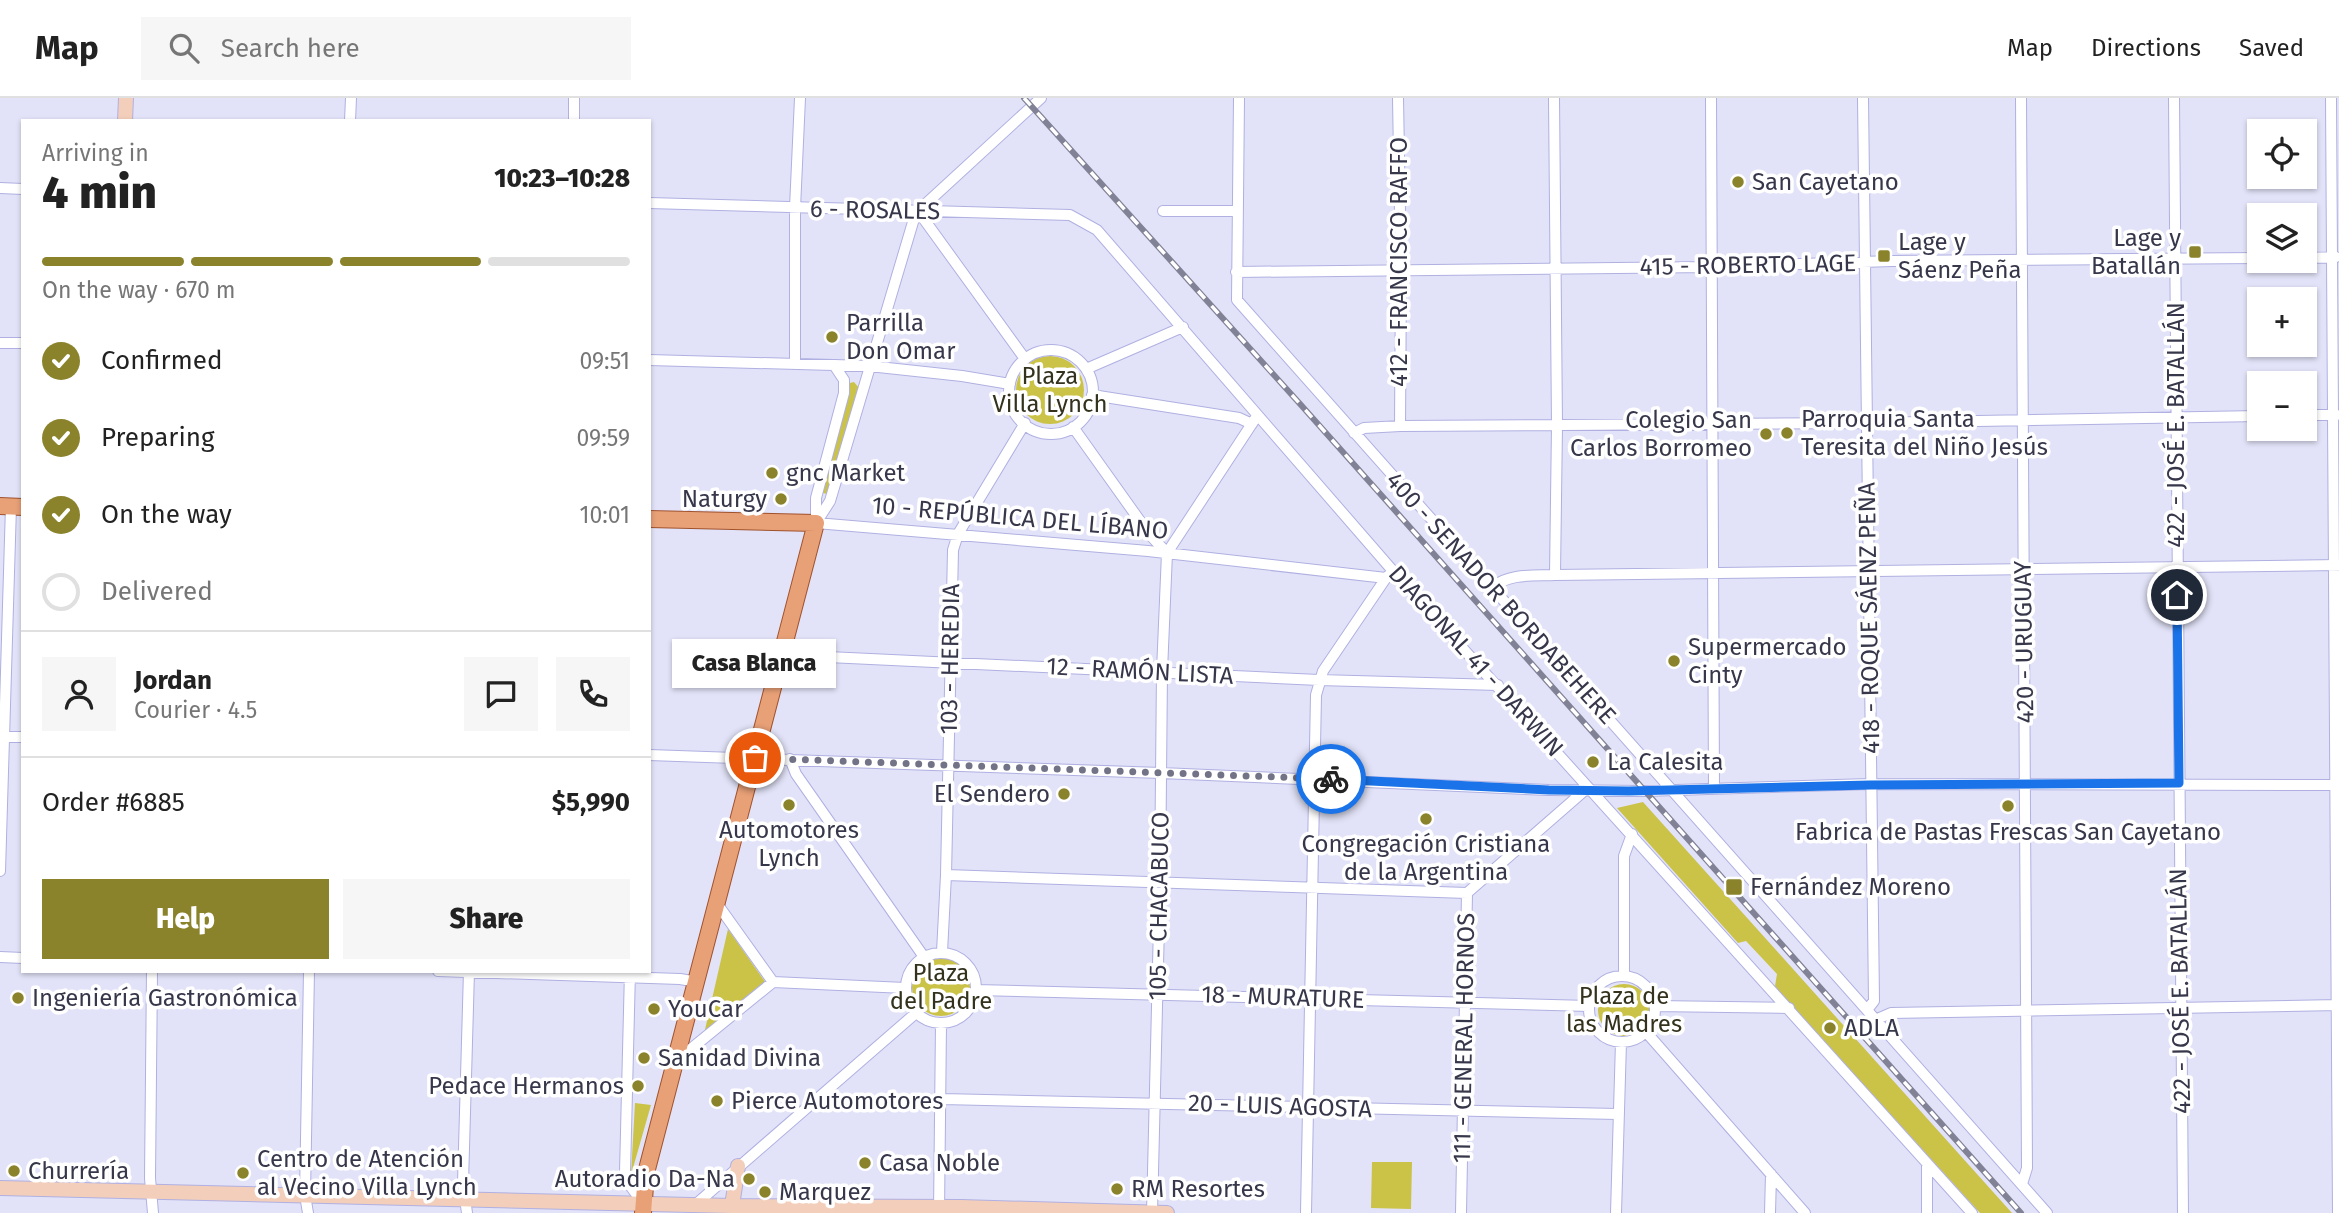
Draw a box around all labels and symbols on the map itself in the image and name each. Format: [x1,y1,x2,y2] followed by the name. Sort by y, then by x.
[1385,137,1413,387] street label: 412 - FRANCISCO RAFFO
[1752,168,1899,196] place label: San Cayetano
[1730,174,1746,190] marker: San Cayetano
[810,195,940,225] street label: 6 - ROSALES
[2091,224,2181,280] place label: Lage y Batallán
[1898,228,2022,284] place label: Lage y Sáenz Peña
[2187,244,2203,260] marker: Lage y Batallán
[1876,248,1892,264] marker: Lage y Sáenz Peña
[1639,249,1857,281] street label: 415 - ROBERTO LAGE
[2161,302,2190,548] street label: 422 - JOSÉ E. BATALLÁN
[846,309,956,365] place label: Parrilla Don Omar
[824,329,840,345] marker: Parrilla Don Omar
[992,362,1108,418] park label: Plaza Villa Lynch
[1801,405,2048,461] place label: Parroquia Santa Teresita del Niño Jesús
[1570,406,1752,462] place label: Colegio San Carlos Borromeo
[1779,425,1795,441] marker: Parroquia Santa Teresita del Niño Jesús
[1758,426,1774,442] marker: Colegio San Carlos Borromeo
[786,459,906,487] place label: gnc Market
[764,465,780,481] marker: gnc Market
[1380,466,1622,730] street label: 400 - SENADOR BORDABEHERE
[1852,482,1885,754] street label: 418 - ROQUE SÁENZ PEÑA
[682,485,767,513] place label: Naturgy
[871,490,1169,545] street label: 10 - REPÚBLICA DEL LÍBANO
[773,491,789,507] marker: Naturgy
[1383,560,1569,762] street label: DIAGONAL 41 - DARWIN
[2009,560,2039,724] street label: 420 - URUGUAY
[2147,565,2207,625] pin
[935,583,965,735] street label: 103 - HEREDIA
[1688,633,1847,689] place label: Supermercado Cinty
[673,639,837,688] callout: Casa Blanca
[1046,651,1235,690] street label: 12 - RAMÓN LISTA
[1666,653,1682,669] marker: Supermercado Cinty
[725,728,785,788] pin
[1296,744,1366,814] courier
[1607,748,1724,776] place label: La Calesita
[1585,754,1601,770] marker: La Calesita
[934,780,1050,808] place label: El Sendero
[1056,786,1072,802] marker: El Sendero
[781,797,797,813] marker: Automotores Lynch
[2000,798,2016,814] marker: Fabrica de Pastas Frescas San Cayetano
[1143,811,1175,1001] street label: 105 - CHACABUCO
[1418,811,1434,827] marker: Congregación Cristiana de la Argentina
[719,816,859,872] place label: Automotores Lynch
[1795,818,2221,846] place label: Fabrica de Pastas Frescas San Cayetano
[1302,830,1550,886] place label: Congregación Cristiana de la Argentina
[2163,868,2196,1114] street label: 422 - JOSÉ E. BATALLÁN
[1750,873,1951,901] place label: Fernández Moreno
[1724,877,1744,897] marker: Fernández Moreno
[1448,913,1480,1163] street label: 111 - GENERAL HORNOS
[890,959,992,1015] park label: Plaza del Padre
[1201,980,1365,1014] street label: 18 - MURATURE
[1566,982,1682,1038] park label: Plaza de las Madres
[32,984,298,1012] place label: Ingeniería Gastronómica
[10,990,26,1006] marker: Ingeniería Gastronómica
[668,995,744,1023] place label: YouCar
[646,1001,662,1017] marker: YouCar
[1844,1014,1899,1042] place label: ADLA
[1822,1020,1838,1036] marker: ADLA
[658,1044,821,1072] place label: Sanidad Divina
[636,1050,652,1066] marker: Sanidad Divina
[428,1072,624,1100] place label: Pedace Hermanos
[630,1078,646,1094] marker: Pedace Hermanos
[731,1087,944,1115] place label: Pierce Automotores
[1187,1089,1373,1123] street label: 20 - LUIS AGOSTA
[709,1093,725,1109] marker: Pierce Automotores
[257,1145,477,1201] place label: Centro de Atención al Vecino Villa Lynch
[879,1149,1000,1177] place label: Casa Noble
[857,1155,873,1171] marker: Casa Noble
[28,1157,129,1185] place label: Churrería
[6,1163,22,1179] marker: Churrería
[235,1165,251,1181] marker: Centro de Atención al Vecino Villa Lynch
[555,1165,735,1193] place label: Autoradio Da-Na
[741,1171,757,1187] marker: Autoradio Da-Na
[1131,1175,1265,1203] place label: RM Resortes
[779,1178,871,1206] place label: Marquez
[1109,1181,1125,1197] marker: RM Resortes
[757,1184,773,1200] marker: Marquez

